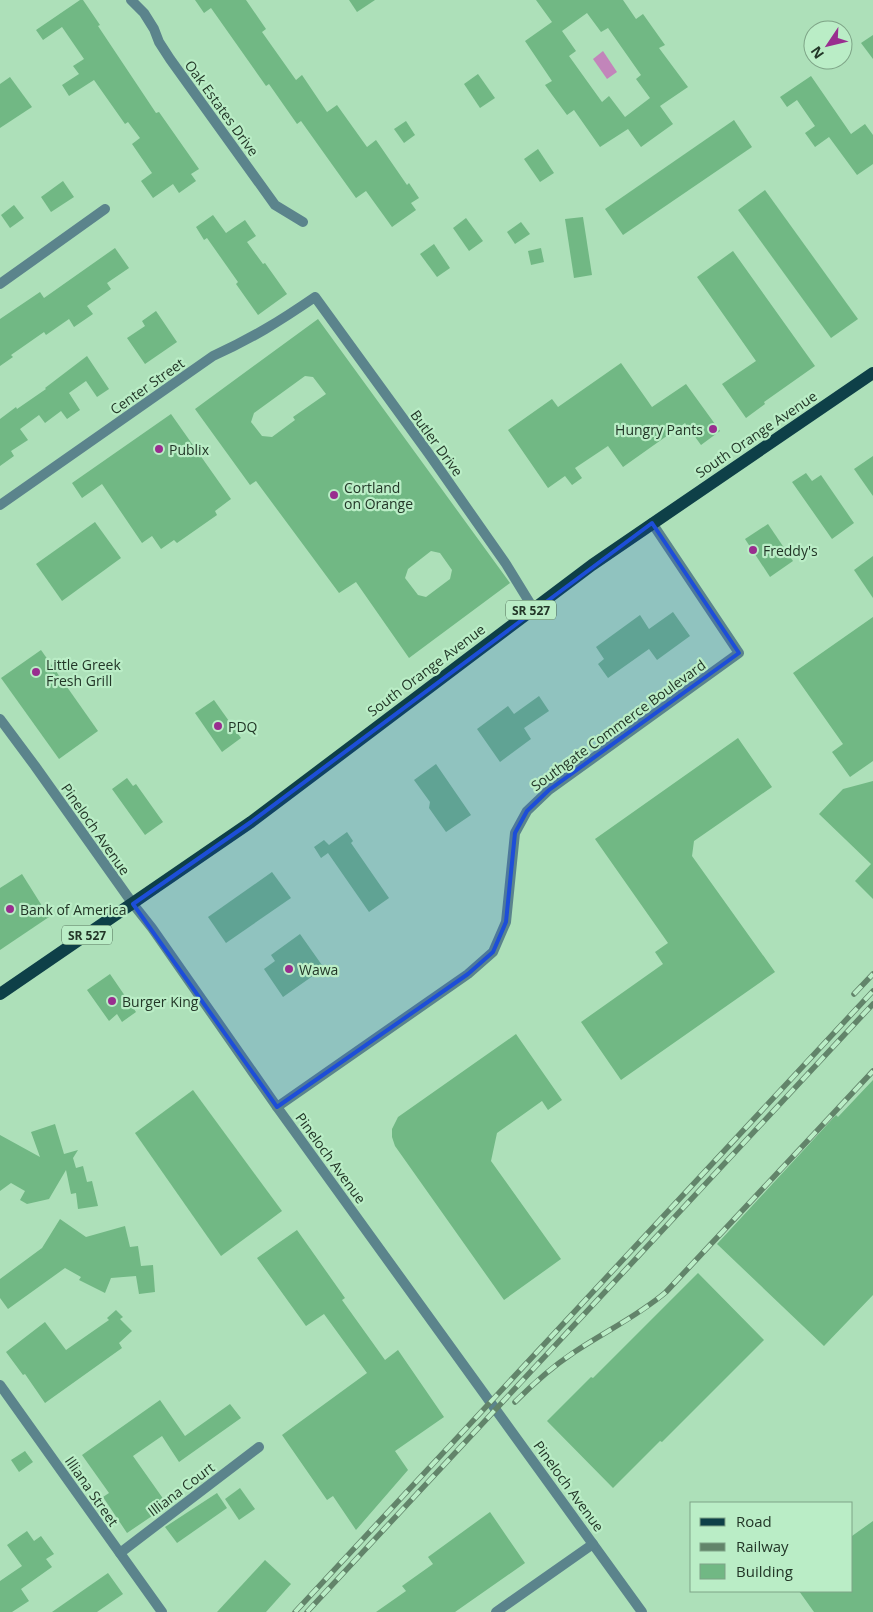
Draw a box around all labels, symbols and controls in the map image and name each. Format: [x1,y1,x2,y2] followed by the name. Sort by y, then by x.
[803,20,853,70] north arrow
[806,43,828,63] text: N
[181,56,263,160] street label: Oak Estates Drive
[106,353,188,419] street label: Center Street
[692,386,821,482] street label: South Orange Avenue
[406,406,468,480] street label: Butler Drive
[615,420,703,439] place label: Hungry Pants
[707,423,719,435] marker: Hungry Pants
[169,440,210,459] place label: Publix
[153,443,165,455] marker: Publix
[344,478,413,513] place label: Cortland on Orange
[328,489,340,501] marker: Cortland on Orange
[763,541,818,560] place label: Freddy's
[747,544,759,556] marker: Freddy's
[506,600,556,620] road number: SR 527
[363,619,489,721] street label: South Orange Avenue
[46,655,121,690] place label: Little Greek Fresh Grill
[527,655,709,795] street label: Southgate Commerce Boulevard
[30,666,42,678] marker: Little Greek Fresh Grill
[228,717,258,736] place label: PDQ
[212,720,224,732] marker: PDQ
[57,779,135,879] street label: Pineloch Avenue
[20,900,127,919] place label: Bank of America
[4,903,16,915] marker: Bank of America
[62,926,112,944] road number: SR 527
[299,960,338,979] place label: Wawa
[283,963,295,975] marker: Wawa
[122,992,199,1011] place label: Burger King
[106,995,118,1007] marker: Burger King
[292,1109,371,1207] street label: Pineloch Avenue
[530,1437,609,1535] street label: Pineloch Avenue
[61,1452,123,1530] street label: Illiana Street
[144,1458,218,1520] street label: Illiana Court
[690,1502,853,1592] legend
[736,1511,772,1531] text: Road
[736,1536,789,1556] text: Railway
[736,1561,793,1581] text: Building

